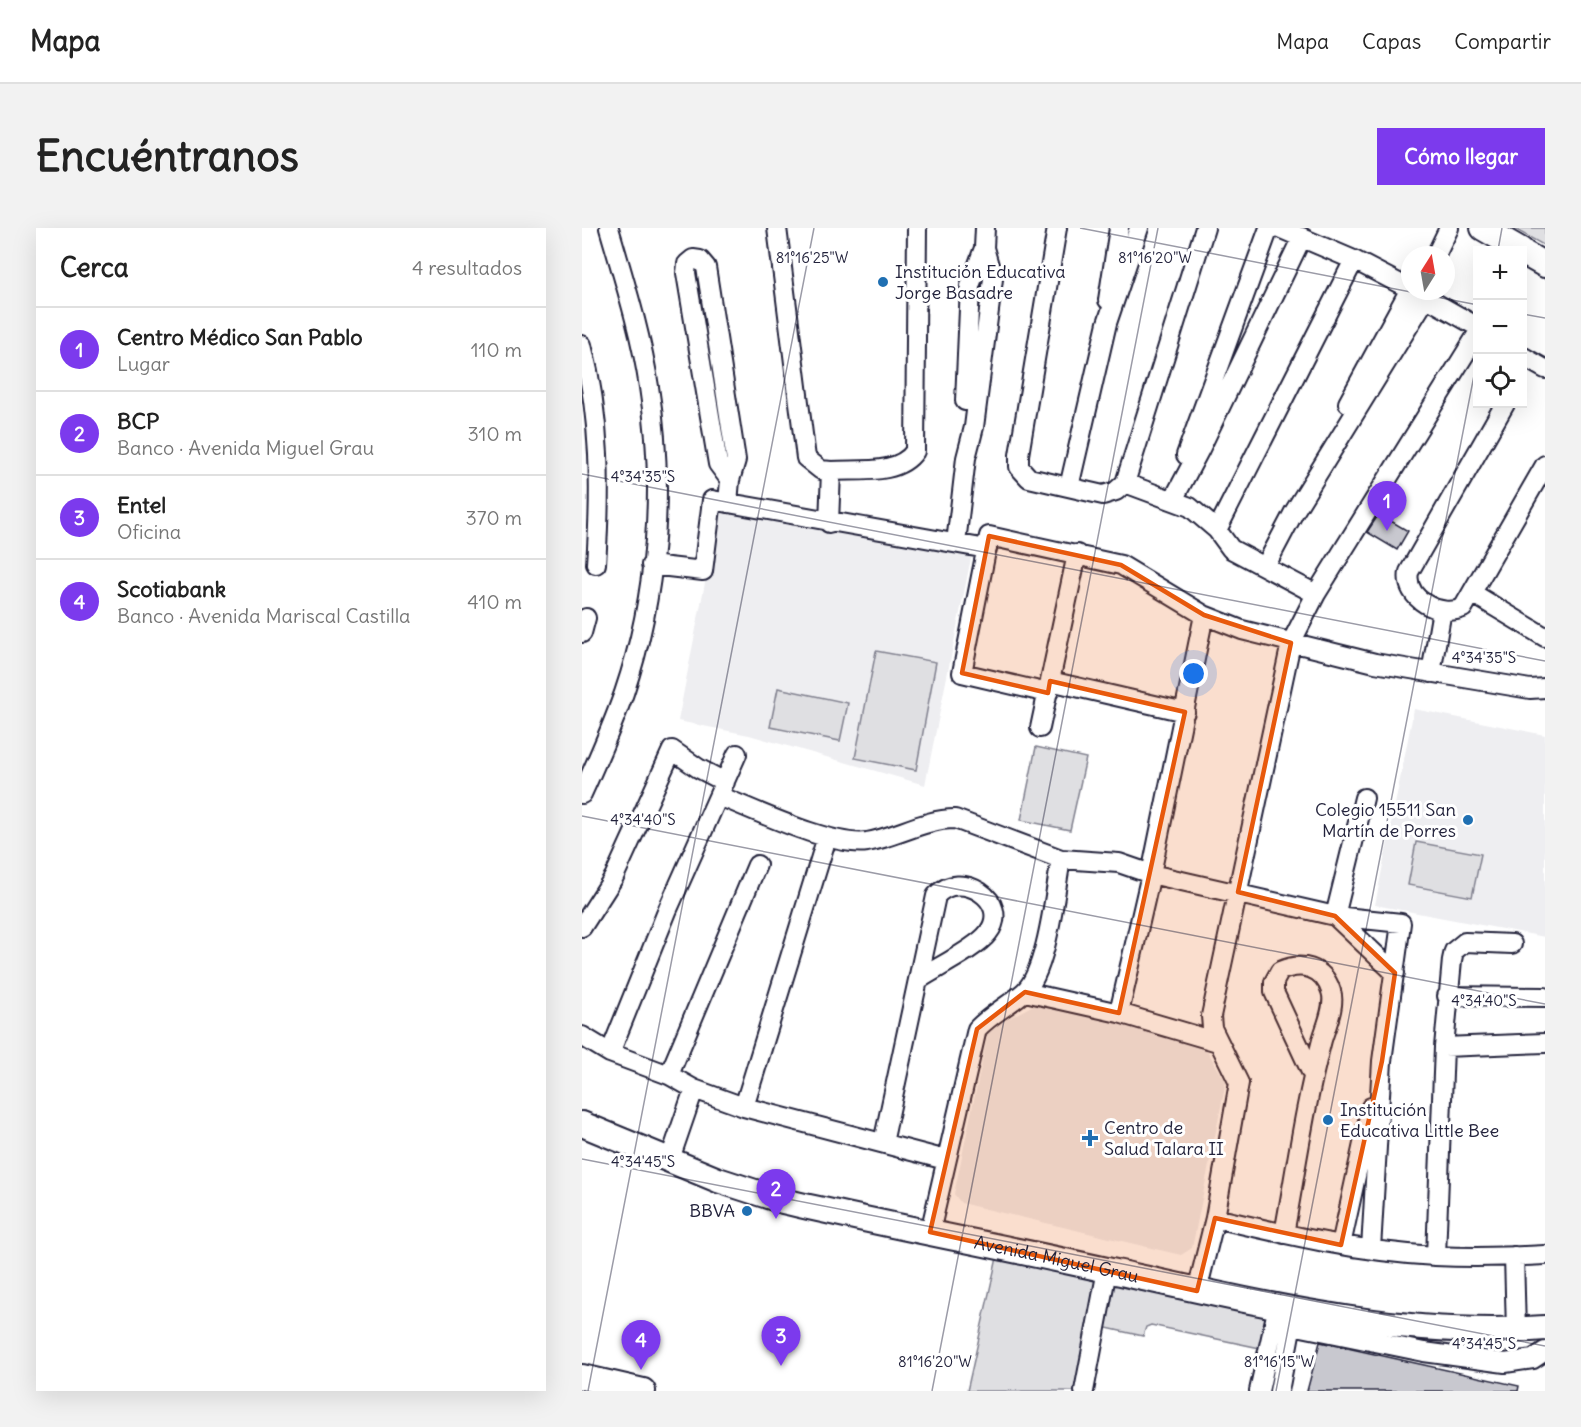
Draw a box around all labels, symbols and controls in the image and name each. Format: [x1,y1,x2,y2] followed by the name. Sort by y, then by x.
[30,23,100,59] text: Mapa
[1276,28,1329,55] text: Mapa
[1362,28,1421,55] text: Capas
[1454,28,1551,55] text: Compartir
[1377,128,1545,185] button: Cómo llegar
[36,130,299,182] text: Encuéntranos
[1401,246,1455,300] north arrow
[1473,246,1527,408] map controls
[1473,246,1527,300] button: +
[776,248,849,267] text: 81°16'25"W
[1118,248,1192,267] text: 81°16'20"W
[60,251,129,284] text: Cerca
[412,255,522,280] text: 4 resultados
[895,260,1066,304] place label: Institución Educativa Jorge Basadre
[876,275,890,289] marker: Institución Educativa Jorge Basadre
[1473,300,1527,354] button: −
[117,323,363,351] text: Centro Médico San Pablo
[76,337,83,362] text: 1
[471,337,522,362] text: 110 m
[117,351,170,376] text: Lugar
[1473,354,1527,408] button: locate
[117,407,159,435] text: BCP
[74,421,85,446] text: 2
[467,421,522,446] text: 310 m
[117,435,374,460] text: Banco · Avenida Miguel Grau
[611,467,675,486] text: 4°34'35"S
[1368,482,1406,531] pin: 1
[117,491,166,519] text: Entel
[74,505,85,530] text: 3
[465,505,522,530] text: 370 m
[117,519,181,544] text: Oficina
[117,575,226,603] text: Scotiabank
[74,589,85,614] text: 4
[467,589,522,614] text: 410 m
[117,603,411,628] text: Banco · Avenida Mariscal Castilla
[1452,648,1516,667] text: 4°34'35"S
[1179,659,1208,688] your location
[1315,798,1456,842] place label: Colegio 15511 San Martín de Porres
[610,810,676,829] text: 4°34'40"S
[1461,813,1475,827] marker: Colegio 15511 San Martín de Porres
[1451,991,1517,1010] text: 4°34'40"S
[1340,1098,1499,1142] place label: Institución Educativa Little Bee
[1321,1113,1335,1127] marker: Institución Educativa Little Bee
[1104,1116,1224,1160] place label: Centro de Salud Talara II
[1081,1129,1099,1147] marker: Centro de Salud Talara II
[611,1152,675,1171] text: 4°34'45"S
[756,1170,796,1219] pin: 2
[689,1199,735,1222] place label: BBVA
[740,1204,754,1218] marker: BBVA
[972,1230,1141,1288] street label: Avenida Miguel Grau
[762,1316,800,1366] pin: 3
[622,1320,660,1370] pin: 4
[1452,1334,1516,1353] text: 4°34'45"S
[898,1352,972,1371] text: 81°16'20"W
[1244,1352,1315,1371] text: 81°16'15"W

